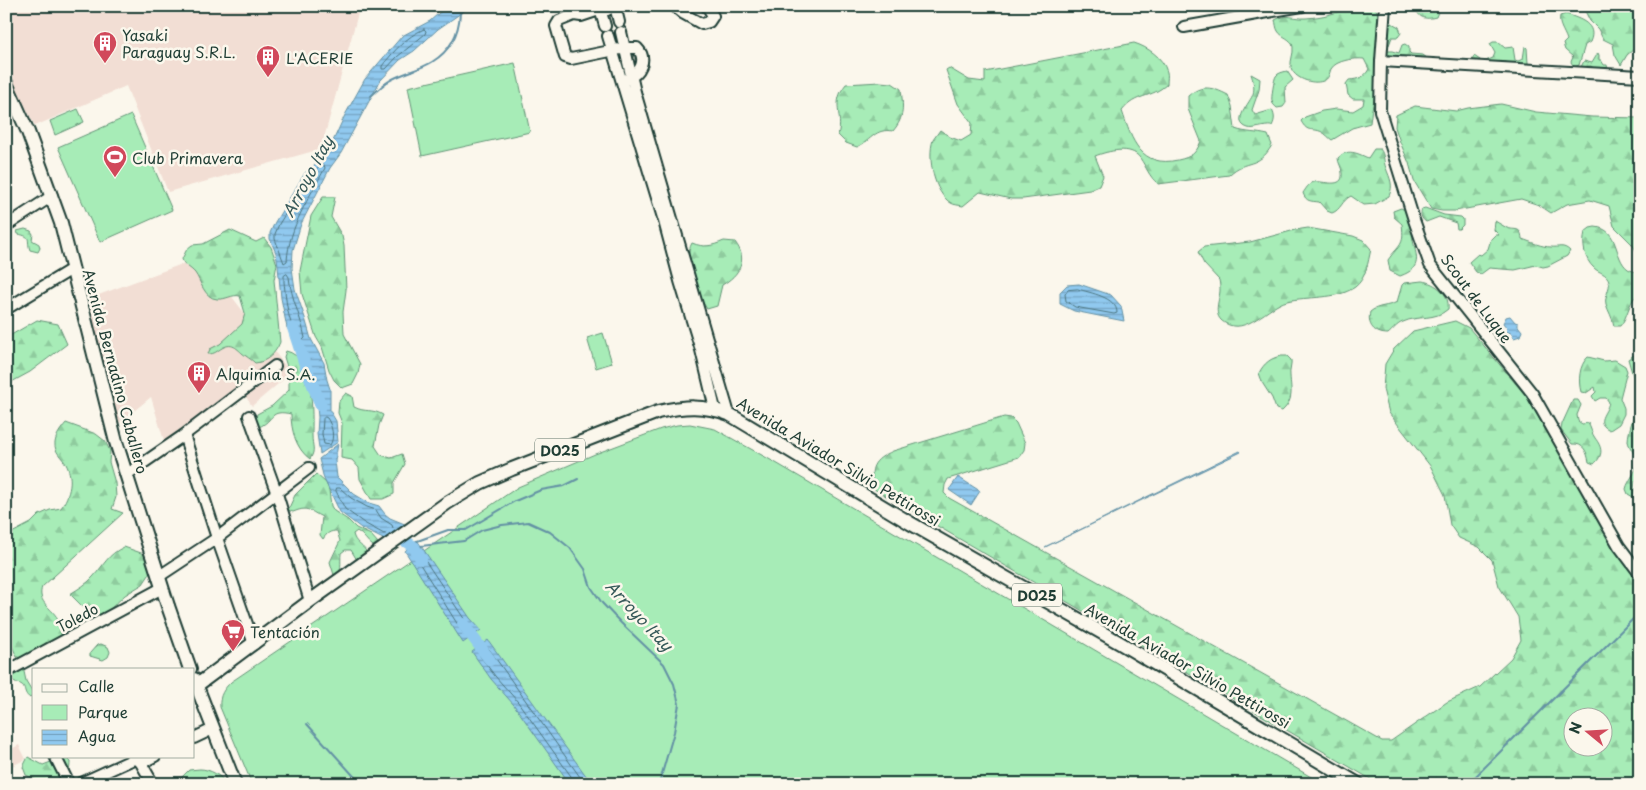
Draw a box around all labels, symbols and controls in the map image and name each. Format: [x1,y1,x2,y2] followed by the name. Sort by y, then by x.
[122,23,236,63] place label: Yasaki Paraguay S.R.L.
[92,30,118,64] building icon: Yasaki Paraguay S.R.L.
[255,44,281,78] building icon: L'ACERIE
[286,46,353,69] place label: L'ACERIE
[276,130,339,221] water label: Arroyo Itay
[102,144,128,178] sports icon: Club Primavera
[132,146,244,169] place label: Club Primavera
[1436,249,1518,347] street label: Scout de Luque
[78,266,154,476] street label: Avenida Bernadino Caballero
[186,360,212,394] building icon: Alquimia S.A.
[216,362,315,385] place label: Alquimia S.A.
[733,391,945,531] street label: Avenida Aviador Silvio Pettirossi
[535,438,585,462] road number: D025
[601,574,680,657] water label: Arroyo Itay
[1012,584,1062,606] road number: D025
[52,596,102,638] street label: Toledo
[1081,597,1295,733] street label: Avenida Aviador Silvio Pettirossi
[220,618,246,652] supermarket icon: Tentación
[250,620,320,643] place label: Tentación
[32,668,195,758] legend
[78,674,115,697] text: Calle
[78,700,128,723] text: Parque
[1564,708,1614,758] north arrow
[1563,719,1587,736] text: N
[78,724,116,747] text: Agua

